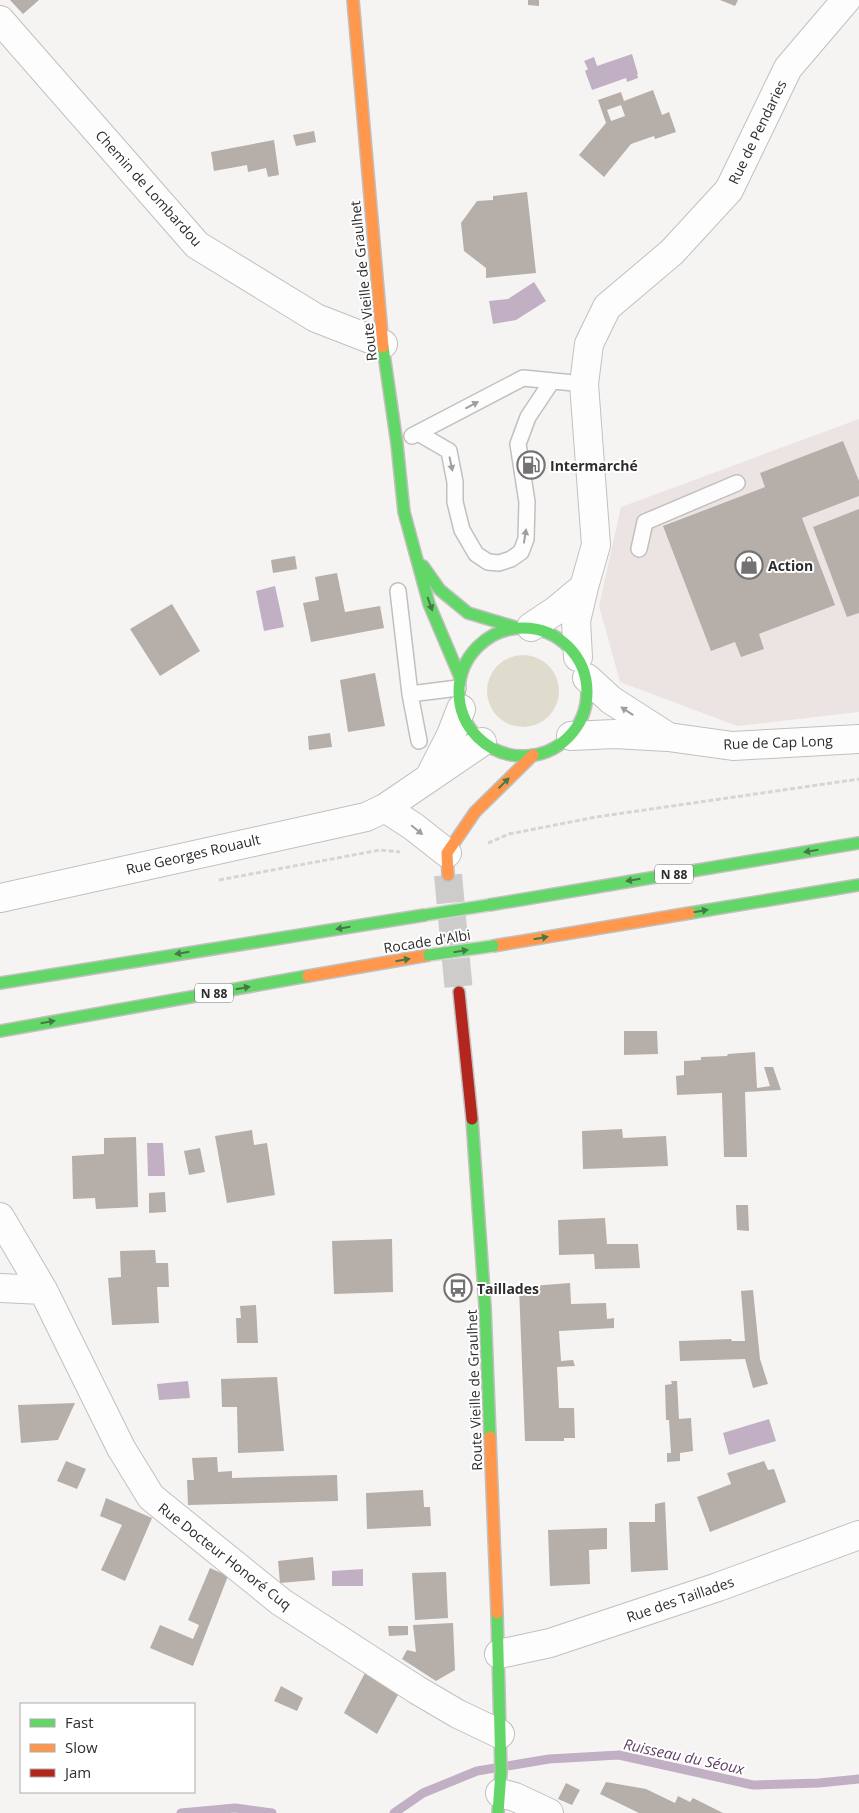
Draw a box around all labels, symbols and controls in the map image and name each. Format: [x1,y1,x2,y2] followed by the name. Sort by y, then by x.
[724,76,791,187] street label: Rue de Pendaries
[92,126,206,250] street label: Chemin de Lombardou
[345,200,381,362] street label: Route Vieille de Graulhet
[464,401,479,409] one-way arrow
[516,450,546,480] fuel station icon: Intermarché
[448,456,456,472] one-way arrow
[550,456,638,475] place label: Intermarché
[522,528,530,544] one-way arrow
[734,550,764,580] shop icon: Action
[768,556,813,575] place label: Action
[427,596,434,611] one-way arrow
[621,706,634,715] one-way arrow
[723,731,833,753] street label: Rue de Cap Long
[498,778,510,790] one-way arrow
[410,824,423,835] one-way arrow
[124,829,262,879] street label: Rue Georges Rouault
[803,847,819,855] one-way arrow
[655,864,693,884] road number: N 88
[625,877,641,885] one-way arrow
[693,907,709,915] one-way arrow
[334,924,350,932] one-way arrow
[382,925,472,957] street label: Rocade d'Albi
[533,933,549,941] one-way arrow
[453,946,469,954] one-way arrow
[174,950,190,958] one-way arrow
[395,956,411,964] one-way arrow
[195,984,233,1002] road number: N 88
[235,984,251,992] one-way arrow
[40,1018,56,1026] one-way arrow
[443,1273,473,1303] bus stop icon: Taillades
[477,1279,539,1298] place label: Taillades
[462,1309,486,1471] street label: Route Vieille de Graulhet
[155,1498,295,1614] street label: Rue Docteur Honoré Cuq
[624,1572,737,1626] street label: Rue des Taillades
[20,1703,195,1793] legend
[65,1712,94,1732] text: Fast
[622,1733,747,1779] water label: Ruisseau du Séoux
[65,1737,98,1757] text: Slow
[63,1762,91,1782] text: Jam

